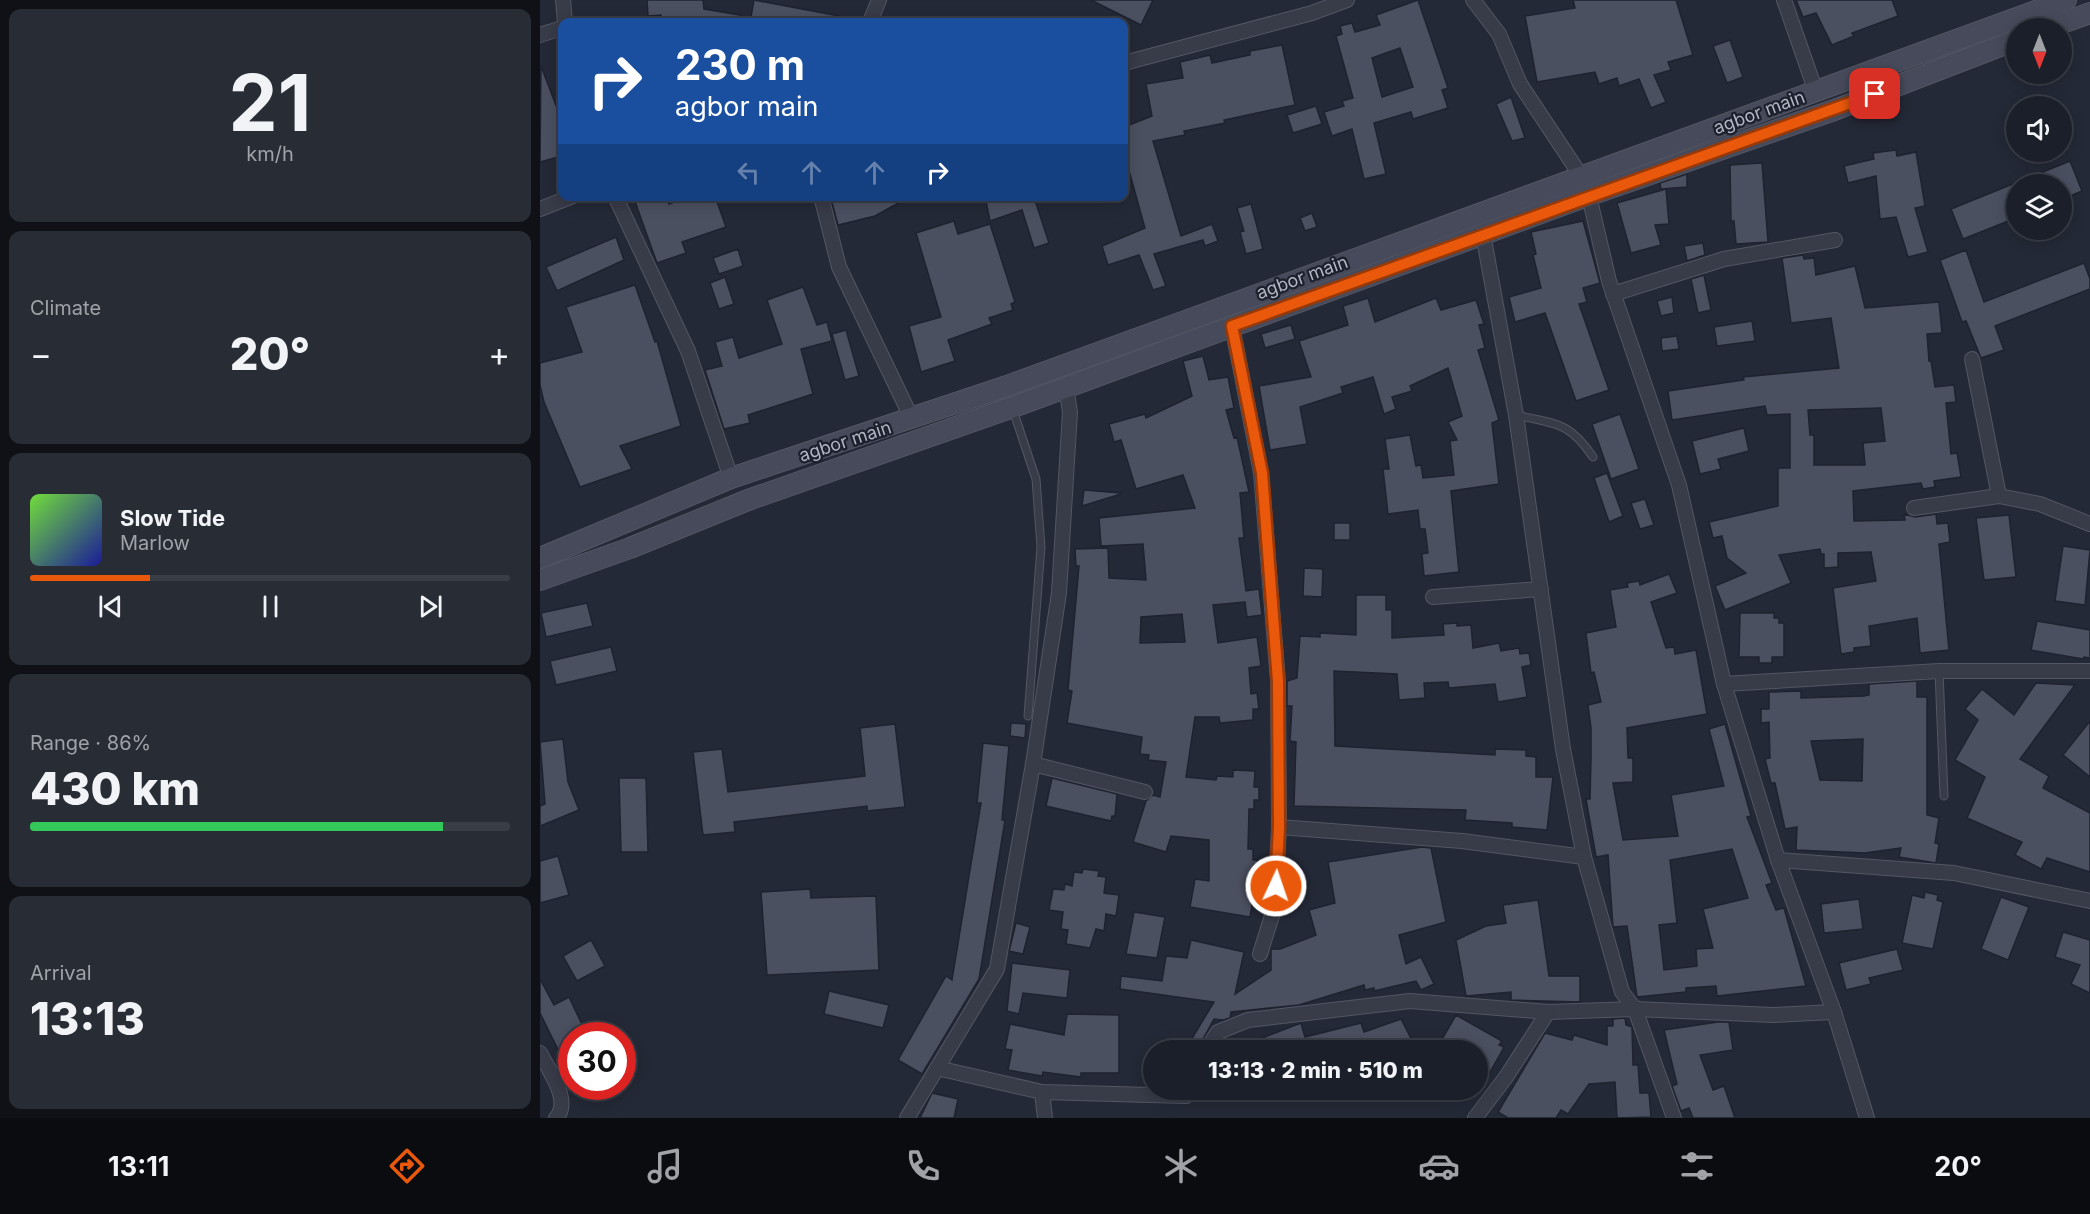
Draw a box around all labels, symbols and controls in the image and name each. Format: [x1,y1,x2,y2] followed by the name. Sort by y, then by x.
[2006,18,2072,84] north arrow
[2006,18,2072,240] map controls
[675,39,805,90] text: 230 m
[576,42,654,120] icon: right
[229,55,311,150] text: 21
[1849,68,1900,119] pin
[1858,77,1891,110] icon: arrive
[1710,86,1808,138] street label: agbor main
[675,90,819,123] text: agbor main
[2006,96,2072,162] button: sound
[246,142,294,166] text: km/h
[732,156,765,189] icon: left
[795,156,828,189] icon: ahead
[858,156,891,189] icon: ahead
[921,156,954,189] icon: right
[2006,174,2072,240] button: layers
[1253,251,1351,303] street label: agbor main
[30,296,101,320] text: Climate
[230,326,310,381] text: 20°
[30,334,52,374] text: −
[488,334,510,374] text: +
[796,416,894,466] street label: agbor main
[120,505,225,531] text: Slow Tide
[120,531,190,555] text: Marlow
[94,590,127,623] icon: previous
[254,590,287,623] icon: pause
[414,590,447,623] icon: next
[30,731,151,755] text: Range · 86%
[30,761,200,816] text: 430 km
[1244,854,1308,918] position arrow
[30,961,92,985] text: Arrival
[30,991,145,1046] text: 13:13
[558,1022,636,1100] speed limit sign: 30
[1208,1057,1423,1083] text: 13:13 · 2 min · 510 m
[386,1145,428,1187] icon: directions
[644,1145,686,1187] icon: music
[902,1145,944,1187] icon: phone
[1160,1145,1202,1187] icon: climate
[1418,1145,1460,1187] icon: car
[1676,1145,1718,1187] icon: filters
[108,1150,169,1183] text: 13:11
[1934,1150,1982,1183] text: 20°

